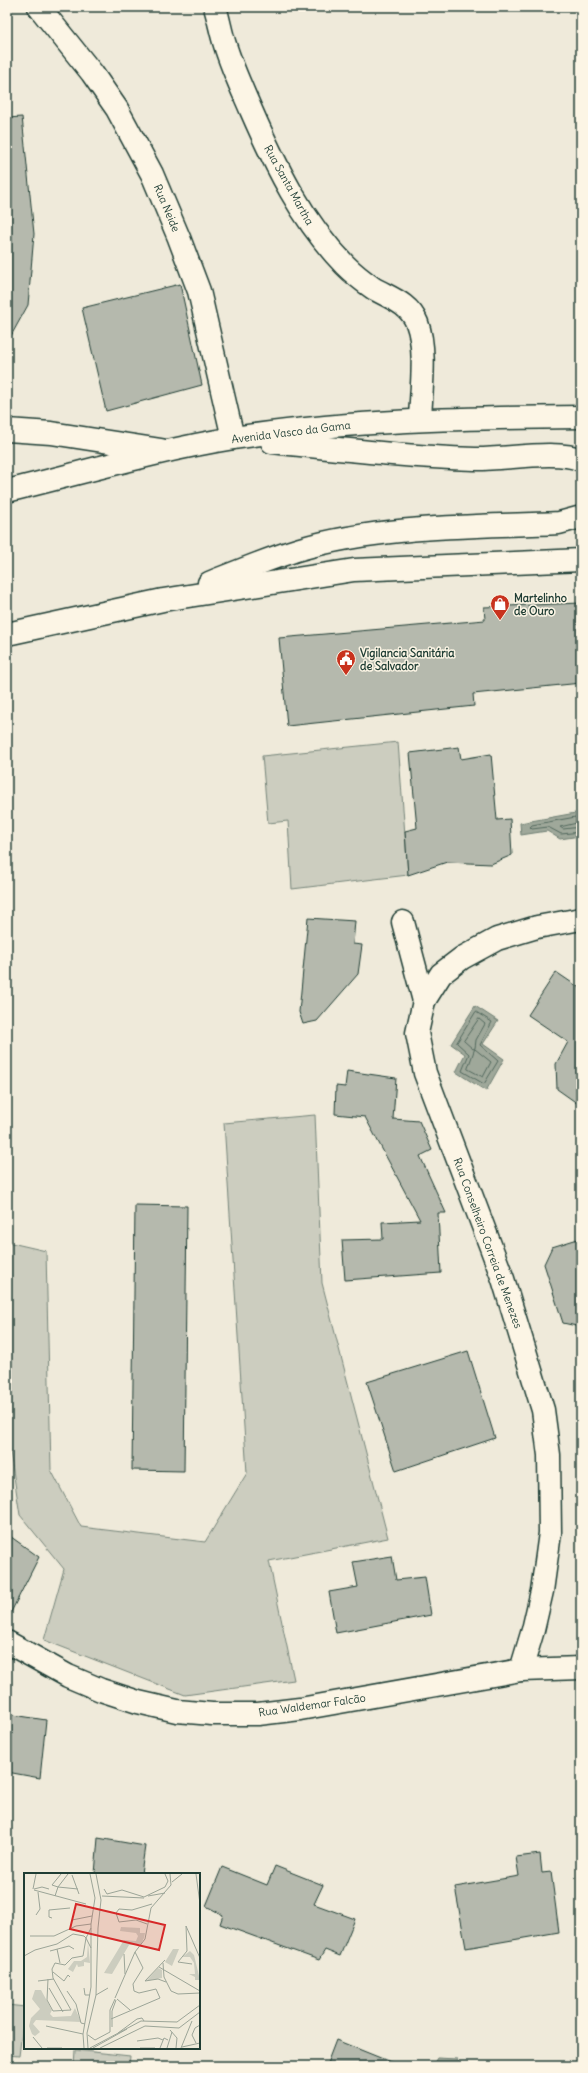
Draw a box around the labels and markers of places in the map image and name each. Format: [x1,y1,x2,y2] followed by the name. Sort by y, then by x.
[514,591,567,618] place label: Martelinho de Ouro
[489,593,511,621] shop icon: Martelinho de Ouro
[360,646,455,673] place label: Vigilancia Sanitária de Salvador
[335,648,357,676] public building icon: Vigilancia Sanitária de Salvador

